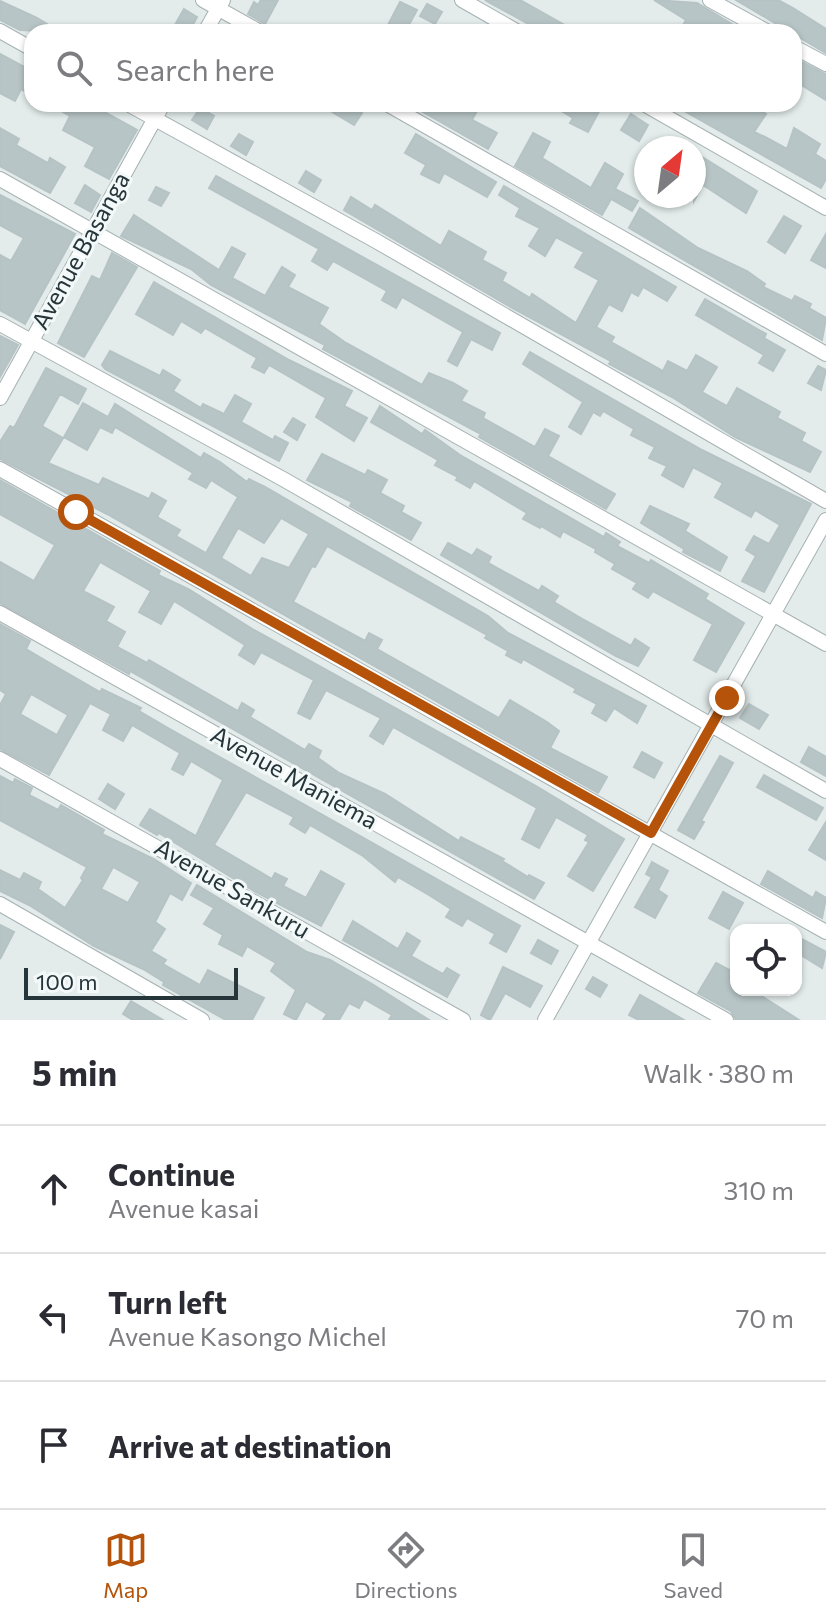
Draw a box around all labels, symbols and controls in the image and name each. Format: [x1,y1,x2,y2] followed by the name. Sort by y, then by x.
[24,24,802,112] search box
[52,46,96,90] icon: search
[116,50,275,87] text: Search here
[634,136,706,208] north arrow
[25,167,135,334] street label: Avenue Basanga
[58,494,94,530] route start
[709,680,745,716] route end
[206,719,383,834] street label: Avenue Maniema
[150,832,316,944] street label: Avenue Sankuru
[730,924,802,996] map controls
[730,924,802,996] button: locate
[24,964,238,1000] scale bar
[36,968,98,995] text: 100 m
[32,1051,117,1093] text: 5 min
[643,1057,794,1088] text: Walk · 380 m
[108,1155,235,1192] text: Continue
[32,1167,76,1211] icon: ahead
[723,1174,794,1205] text: 310 m
[108,1192,259,1223] text: Avenue kasai
[108,1283,227,1320] text: Turn left
[32,1295,76,1339] icon: left
[736,1302,794,1333] text: 70 m
[108,1320,387,1351] text: Avenue Kasongo Michel
[32,1423,76,1467] icon: arrive
[108,1427,392,1464] text: Arrive at destination
[103,1528,148,1603] tab: Map
[354,1528,458,1603] tab: Directions
[664,1528,723,1603] tab: Saved

